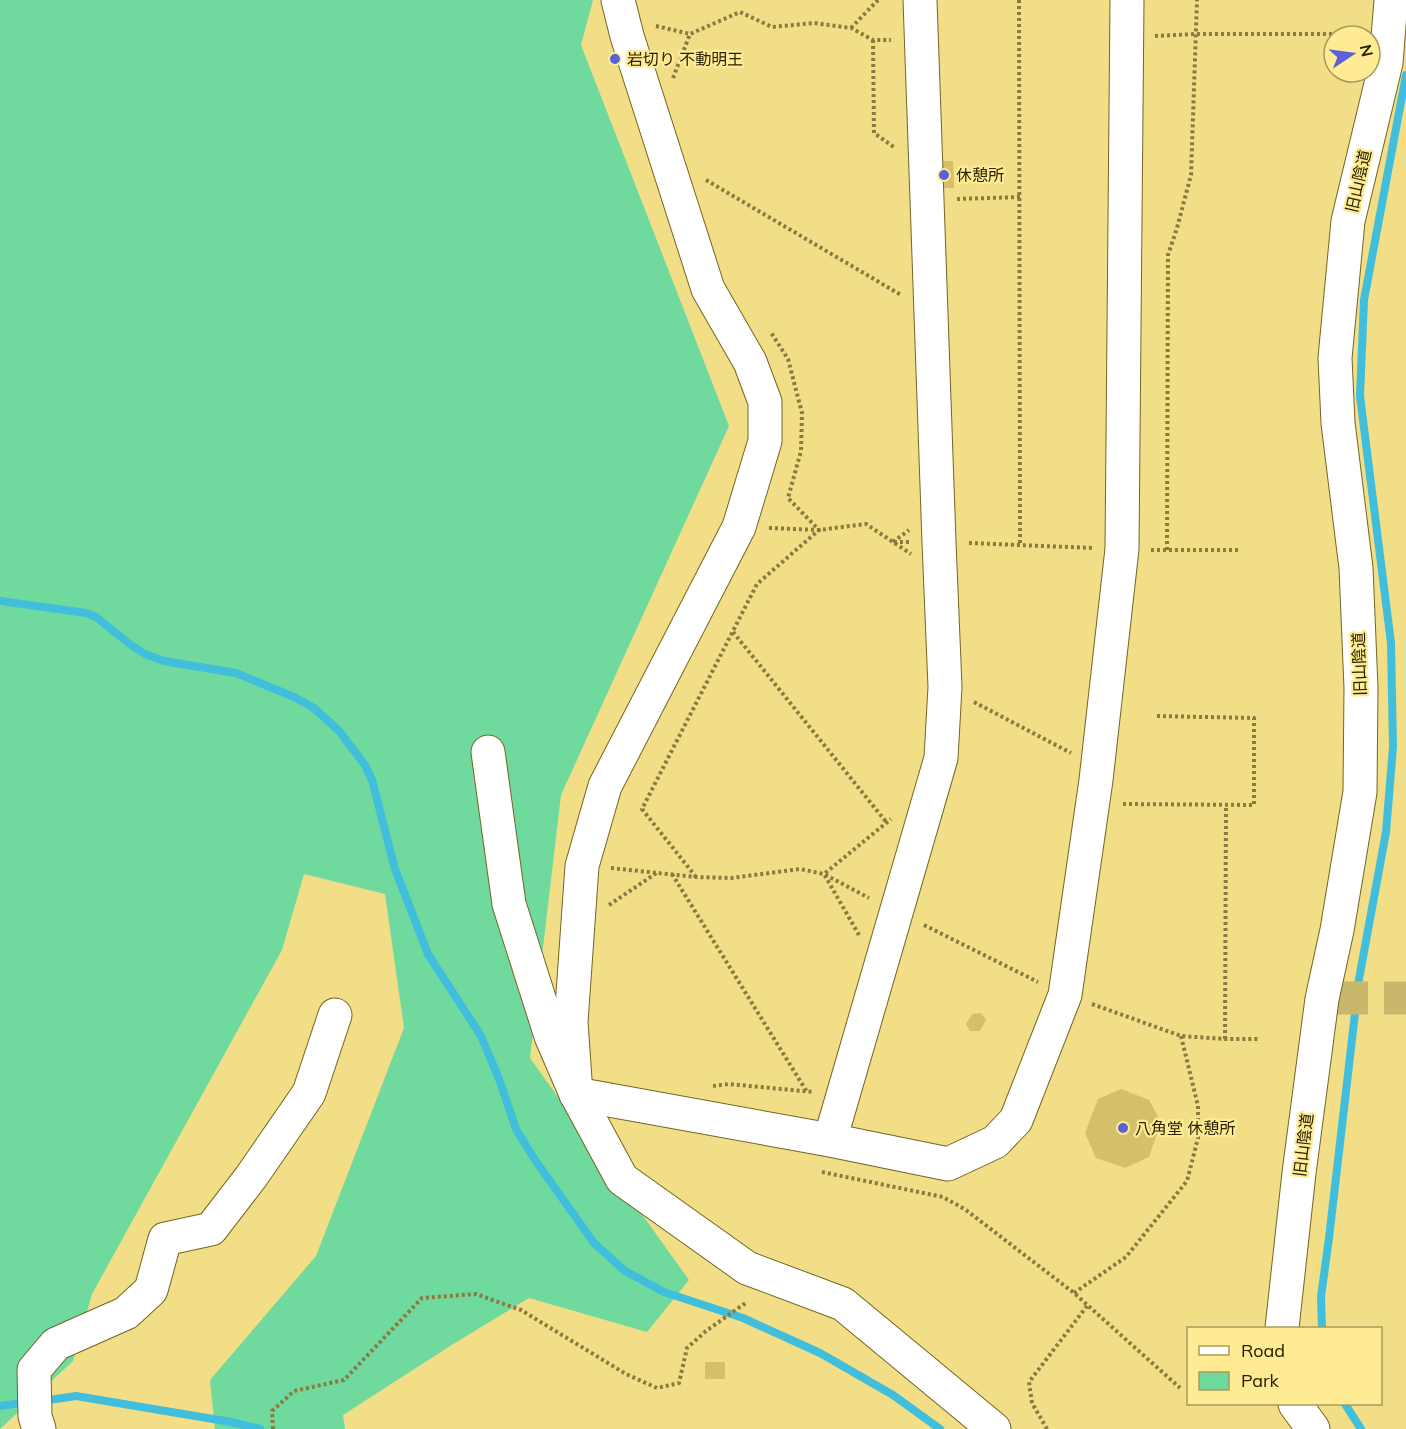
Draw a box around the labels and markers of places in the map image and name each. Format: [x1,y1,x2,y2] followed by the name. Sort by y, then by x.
[627,49,743,69] place label: 岩切り 不動明王
[608,52,622,66] marker: 岩切り 不動明王
[956,165,1004,185] place label: 休憩所
[937,168,951,182] marker: 休憩所
[1135,1118,1235,1138] place label: 八角堂 休憩所
[1116,1121,1130,1135] marker: 八角堂 休憩所

